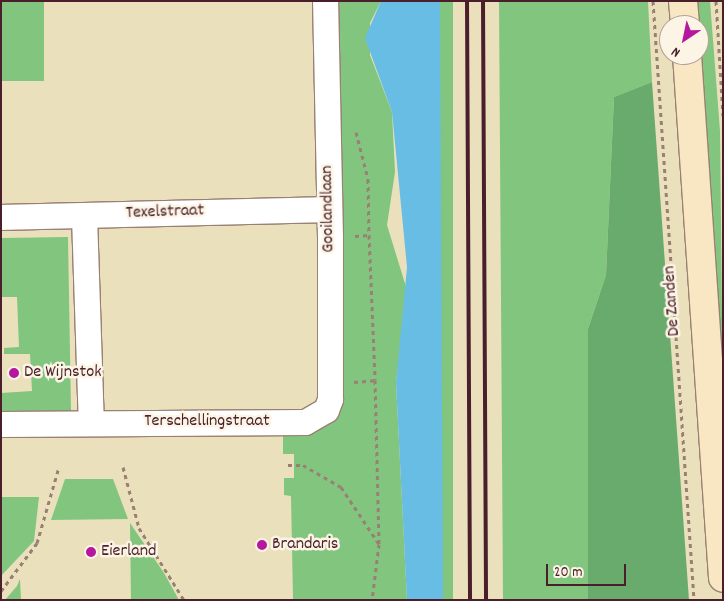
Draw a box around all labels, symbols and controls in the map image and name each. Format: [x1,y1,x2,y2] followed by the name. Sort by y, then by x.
[659,15,709,65] north arrow
[668,41,685,62] text: N
[317,165,341,253] street label: Gooilandlaan
[125,201,205,225] street label: Texelstraat
[660,265,686,337] street label: De Zanden
[24,362,102,384] place label: De Wijnstok
[8,367,20,379] marker: De Wijnstok
[144,411,270,433] street label: Terschellingstraat
[272,534,338,556] place label: Brandaris
[256,539,268,551] marker: Brandaris
[101,541,157,563] place label: Eierland
[85,546,97,558] marker: Eierland
[549,554,629,586] scale bar
[554,562,582,584] text: 20 m

